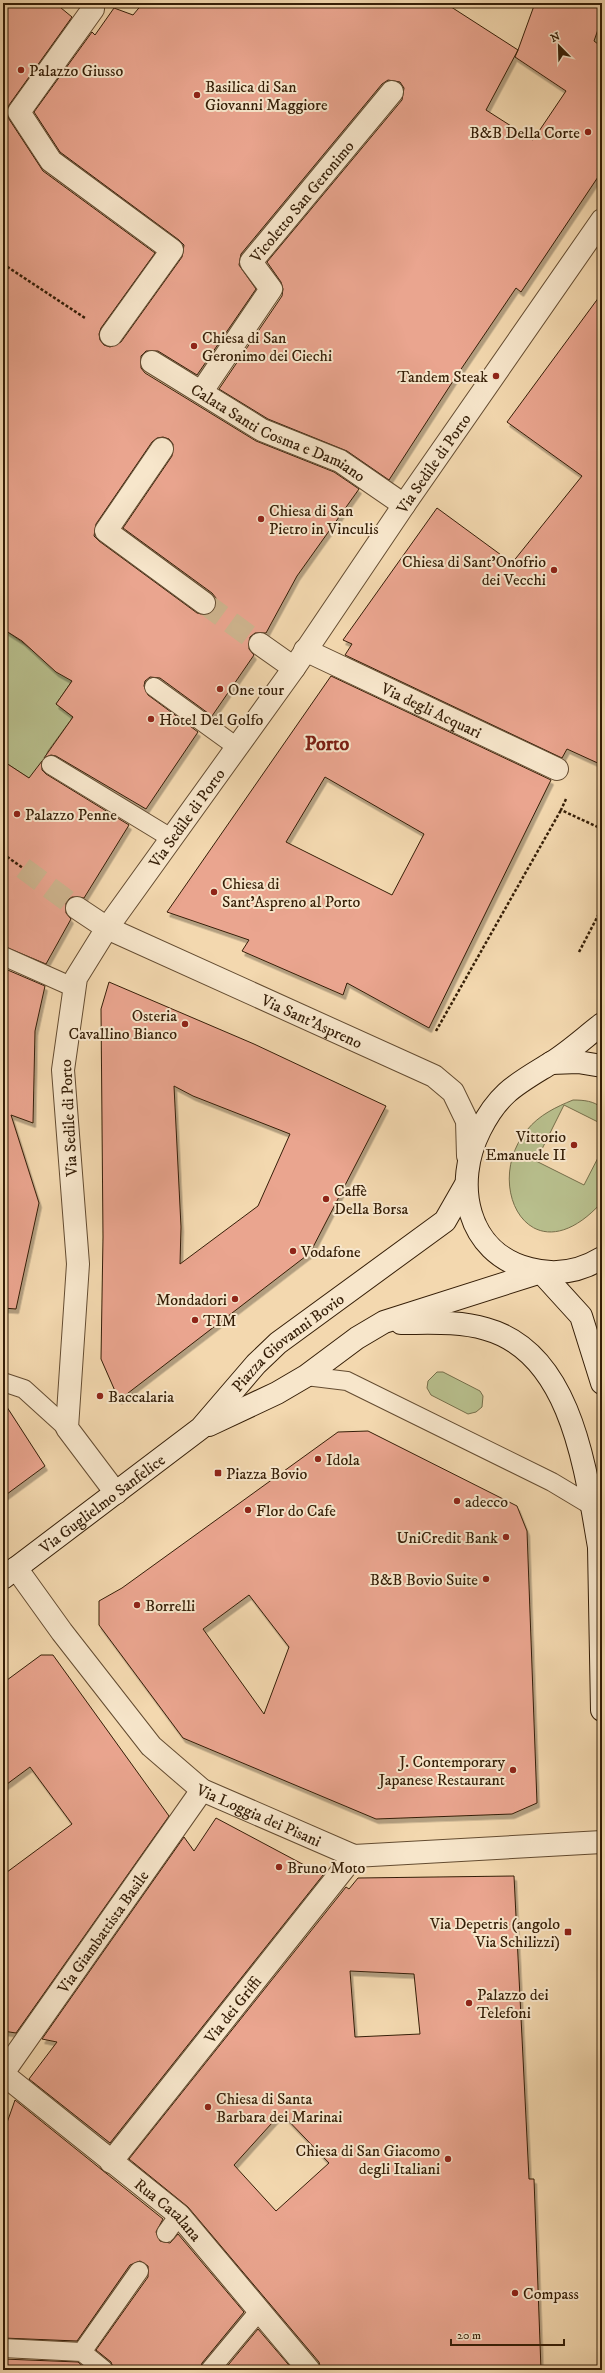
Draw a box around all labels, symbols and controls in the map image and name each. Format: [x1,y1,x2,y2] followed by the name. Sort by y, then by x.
[539,26,579,66] north arrow
[549,30,562,46] text: N
[29,61,123,81] place label: Palazzo Giusso
[16,65,26,75] marker: Palazzo Giusso
[205,77,328,115] place label: Basilica di San Giovanni Maggiore
[192,90,202,100] marker: Basilica di San Giovanni Maggiore
[470,123,580,143] place label: B&B Della Corte
[583,127,593,137] marker: B&B Della Corte
[245,136,359,267] street label: Vicoletto San Geronimo
[202,328,332,366] place label: Chiesa di San Geronimo dei Ciechi
[189,341,199,351] marker: Chiesa di San Geronimo dei Ciechi
[397,367,488,387] place label: Tandem Steak
[491,371,501,381] marker: Tandem Steak
[187,379,369,487] street label: Calata Santi Cosma e Damiano
[392,410,476,518] street label: Via Sedile di Porto
[269,501,379,539] place label: Chiesa di San Pietro in Vinculis
[256,514,266,524] marker: Chiesa di San Pietro in Vinculis
[402,552,546,590] place label: Chiesa di Sant'Onofrio dei Vecchi
[549,565,559,575] marker: Chiesa di Sant'Onofrio dei Vecchi
[377,678,485,743] street label: Via degli Acquari
[228,680,284,700] place label: One tour
[215,684,225,694] marker: One tour
[159,710,263,730] place label: Hotel Del Golfo
[146,714,156,724] marker: Hotel Del Golfo
[305,732,350,757] district label: Porto
[144,765,230,873] street label: Via Sedile di Porto
[25,805,117,825] place label: Palazzo Penne
[12,809,22,819] marker: Palazzo Penne
[222,874,361,912] place label: Chiesa di Sant'Aspreno al Porto
[209,887,219,897] marker: Chiesa di Sant'Aspreno al Porto
[257,990,365,1053] street label: Via Sant'Aspreno
[69,1006,177,1044] place label: Osteria Cavallino Bianco
[180,1019,190,1029] marker: Osteria Cavallino Bianco
[56,1059,82,1178] street label: Via Sedile di Porto
[485,1127,566,1165] place label: Vittorio Emanuele II
[569,1140,579,1150] marker: Vittorio Emanuele II
[334,1181,409,1219] place label: Caffè Della Borsa
[321,1194,331,1204] marker: Caffè Della Borsa
[300,1242,361,1262] place label: Vodafone
[288,1246,298,1256] marker: Vodafone
[228,1289,348,1396] street label: Piazza Giovanni Bovio
[156,1290,227,1310] place label: Mondadori
[230,1294,240,1304] marker: Mondadori
[203,1311,236,1331] place label: TIM
[190,1315,200,1325] marker: TIM
[108,1387,174,1407] place label: Baccalaria
[95,1391,105,1401] marker: Baccalaria
[35,1450,170,1558] street label: Via Guglielmo Sanfelice
[326,1450,360,1470] place label: Idola
[313,1454,323,1464] marker: Idola
[226,1464,307,1484] place label: Piazza Bovio
[213,1468,223,1478] marker: Piazza Bovio
[465,1492,508,1512] place label: adecco
[452,1496,462,1506] marker: adecco
[256,1501,336,1521] place label: Flor do Cafe
[243,1505,253,1515] marker: Flor do Cafe
[397,1528,498,1548] place label: UniCredit Bank
[501,1532,511,1542] marker: UniCredit Bank
[370,1570,478,1590] place label: B&B Bovio Suite
[481,1574,491,1584] marker: B&B Bovio Suite
[145,1596,195,1616] place label: Borrelli
[132,1600,142,1610] marker: Borrelli
[377,1752,505,1790] place label: J. Contemporary Japanese Restaurant
[508,1765,518,1775] marker: J. Contemporary Japanese Restaurant
[192,1779,324,1852] street label: Via Loggia dei Pisani
[287,1858,366,1878] place label: Bruno Moto
[274,1862,284,1872] marker: Bruno Moto
[53,1866,154,1998] street label: Via Giambattista Basile
[429,1914,560,1952] place label: Via Depetris (angolo Via Schilizzi)
[563,1927,573,1937] marker: Via Depetris (angolo Via Schilizzi)
[200,1972,266,2048] street label: Via dei Griffi
[477,1985,549,2023] place label: Palazzo dei Telefoni
[464,1998,474,2008] marker: Palazzo dei Telefoni
[216,2089,342,2127] place label: Chiesa di Santa Barbara dei Marinai
[203,2102,213,2112] marker: Chiesa di Santa Barbara dei Marinai
[296,2141,440,2179] place label: Chiesa di San Giacomo degli Italiani
[443,2154,453,2164] marker: Chiesa di San Giacomo degli Italiani
[130,2174,206,2246] street label: Rua Catalana
[523,2284,579,2304] place label: Compass
[510,2288,520,2298] marker: Compass
[451,2321,564,2347] scale bar
[457,2328,481,2343] text: 20 m

